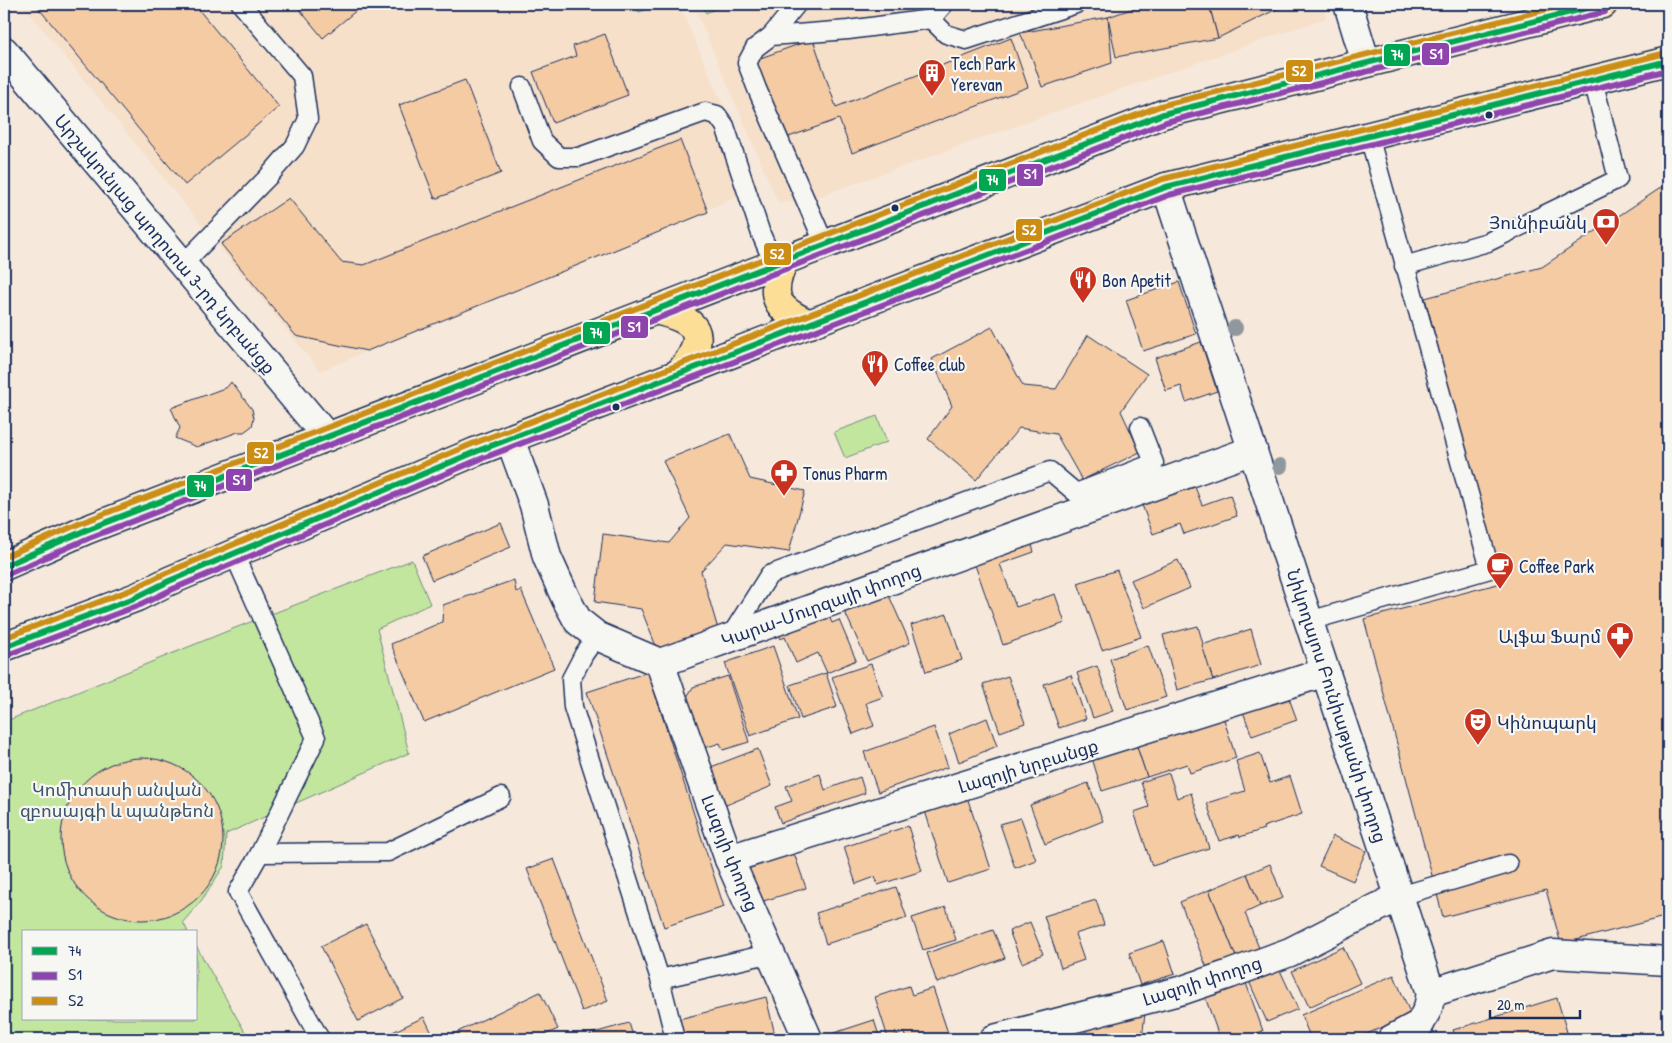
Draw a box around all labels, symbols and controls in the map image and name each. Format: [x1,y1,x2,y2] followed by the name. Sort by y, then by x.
[1421,42,1450,66] line badge: Տ1
[1383,43,1411,67] line badge: 74
[1429,44,1443,63] text: Տ1
[1390,45,1404,64] text: 74
[951,51,1016,97] place label: Tech Park Yerevan
[917,58,947,97] building icon: Tech Park Yerevan
[1285,59,1314,83] line badge: Տ2
[1292,61,1307,80] text: Տ2
[49,109,281,379] street label: Արշակունյաց պողոտա 3-րդ նրբանցք
[1484,110,1494,120] unlabelled marker
[1016,163,1044,187] line badge: Տ1
[1023,164,1037,183] text: Տ1
[978,168,1007,192] line badge: 74
[985,170,999,189] text: 74
[890,203,900,213] unlabelled marker
[1591,207,1621,246] bank icon: Յունիբանկ
[1489,210,1587,235] place label: Յունիբանկ
[1015,218,1043,242] line badge: Տ2
[1022,220,1037,239] text: Տ2
[763,242,792,266] line badge: Տ2
[770,244,785,263] text: Տ2
[1068,265,1098,304] restaurant icon: Bon Apetit
[1102,268,1172,293] place label: Bon Apetit
[620,315,649,339] line badge: Տ1
[627,317,641,336] text: Տ1
[582,321,611,345] line badge: 74
[589,323,603,342] text: 74
[860,349,890,388] restaurant icon: Coffee club
[894,352,965,377] place label: Coffee club
[611,402,621,412] unlabelled marker
[246,441,275,465] line badge: Տ2
[254,443,269,462] text: Տ2
[769,458,799,497] pharmacy icon: Tonus Pharm
[803,461,888,486] place label: Tonus Pharm
[225,468,253,492] line badge: Տ1
[232,470,246,489] text: Տ1
[186,474,215,498] line badge: 74
[193,476,207,495] text: 74
[1485,551,1515,590] cafe icon: Coffee Park
[1519,554,1595,579] place label: Coffee Park
[717,557,925,653] street label: Կարա-Մուրզայի փողոց
[1281,566,1393,846] street label: Նիկողայոս Բունիաթյանի փողոց
[1605,621,1635,660] pharmacy icon: Ալֆա Ֆարմ
[1498,624,1601,649] place label: Ալֆա Ֆարմ
[1463,707,1493,746] theatre icon: Կինոպարկ
[1497,710,1597,735] place label: Կինոպարկ
[955,733,1101,799] street label: Լազոյի նրբանցք
[20,777,214,823] park label: Կոմիտասի անվան զբոսայգի և պանթեոն
[695,791,765,915] street label: Լազոյի փողոց
[22,930,198,1020] legend
[68,940,81,961] text: 74
[1139,950,1265,1012] street label: Լազոյի փողոց
[68,964,82,985] text: Տ1
[1490,988,1580,1020] scale bar
[68,990,84,1011] text: Տ2
[1497,994,1524,1015] text: 20 m

